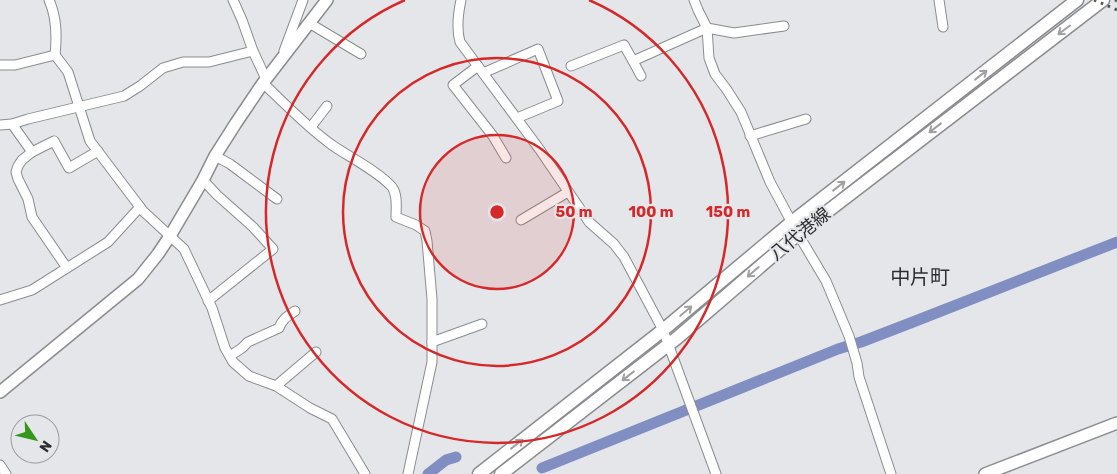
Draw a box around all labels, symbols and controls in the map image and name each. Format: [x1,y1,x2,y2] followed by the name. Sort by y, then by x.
[1058,24,1071,35] one-way arrow
[974,69,987,80] one-way arrow
[929,123,942,134] one-way arrow
[832,180,845,191] one-way arrow
[488,203,506,221] centre of rings
[556,203,592,221] text: 50 m
[629,203,673,221] text: 100 m
[706,203,750,221] text: 150 m
[765,203,835,265] street label: 八代港線
[890,265,950,289] district label: 中片町
[747,267,760,278] one-way arrow
[679,306,692,317] one-way arrow
[622,371,635,382] one-way arrow
[10,414,60,464] north arrow
[35,437,55,455] text: N
[510,439,524,449] one-way arrow

